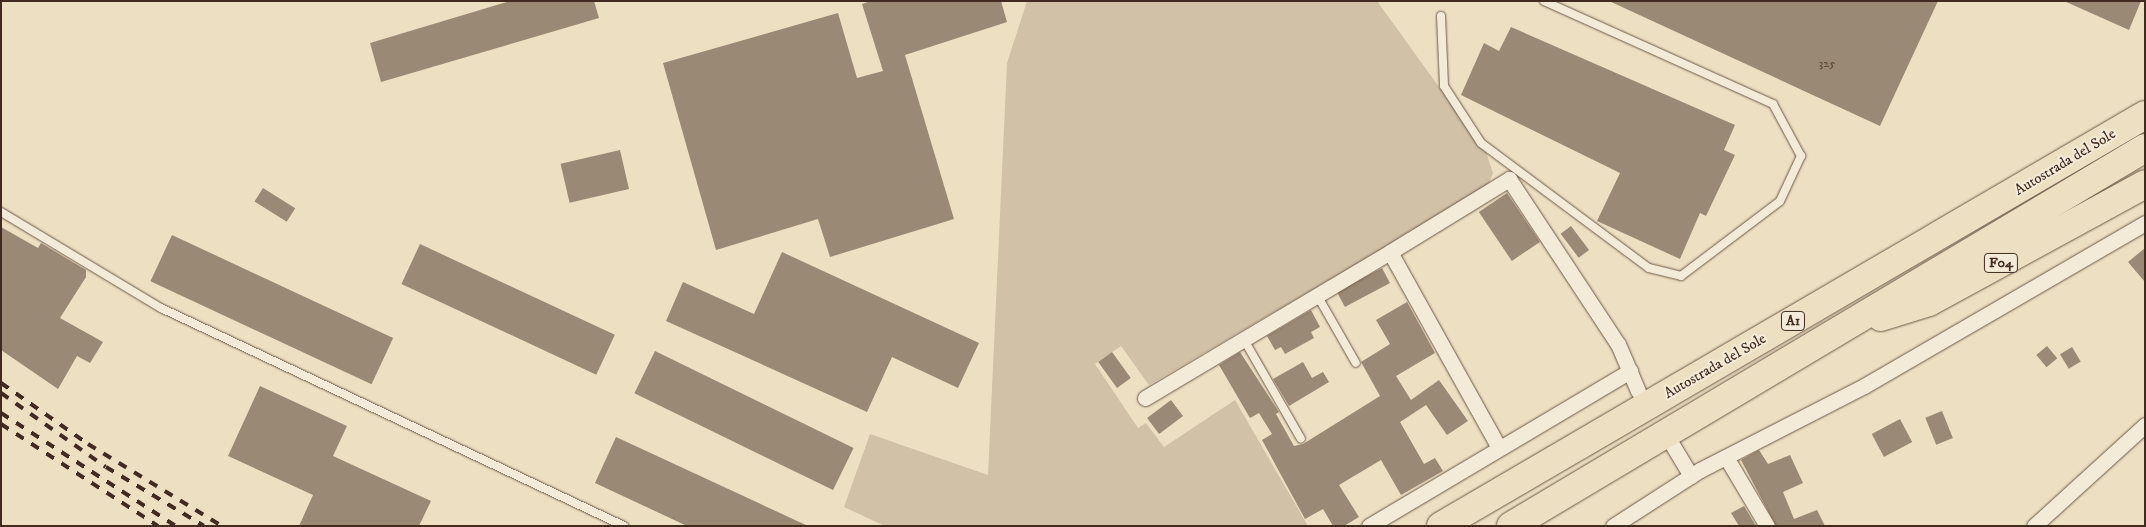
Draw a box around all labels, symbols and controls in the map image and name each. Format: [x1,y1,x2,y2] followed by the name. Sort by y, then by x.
[1819,57,1835,71] house number: 325
[2011,125,2119,199] street label: Autostrada del Sole
[1984,252,2018,274] road number: F04
[1780,310,1806,332] road number: A1
[1661,329,1769,403] street label: Autostrada del Sole

